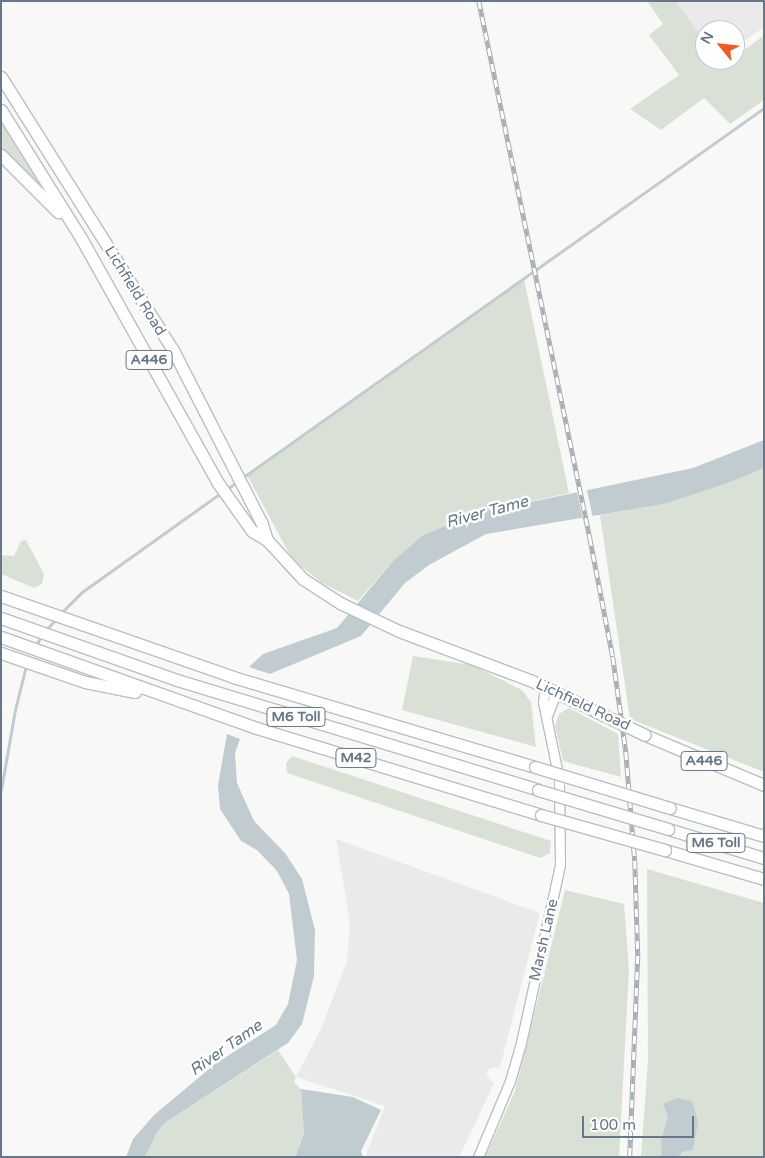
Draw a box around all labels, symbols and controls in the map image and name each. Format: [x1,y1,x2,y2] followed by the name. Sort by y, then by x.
[695,20,745,70] north arrow
[697,29,717,47] text: N
[100,243,170,339] street label: Lichfield Road
[125,348,173,372] road number: A446
[444,492,530,532] water label: River Tame
[533,675,633,735] street label: Lichfield Road
[266,706,326,729] road number: M6 Toll
[335,746,377,770] road number: M42
[680,749,728,772] road number: A446
[686,831,746,854] road number: M6 Toll
[526,897,562,983] street label: Marsh Lane
[186,1016,266,1080] water label: River Tame
[585,1106,698,1138] scale bar
[590,1116,636,1134] text: 100 m

